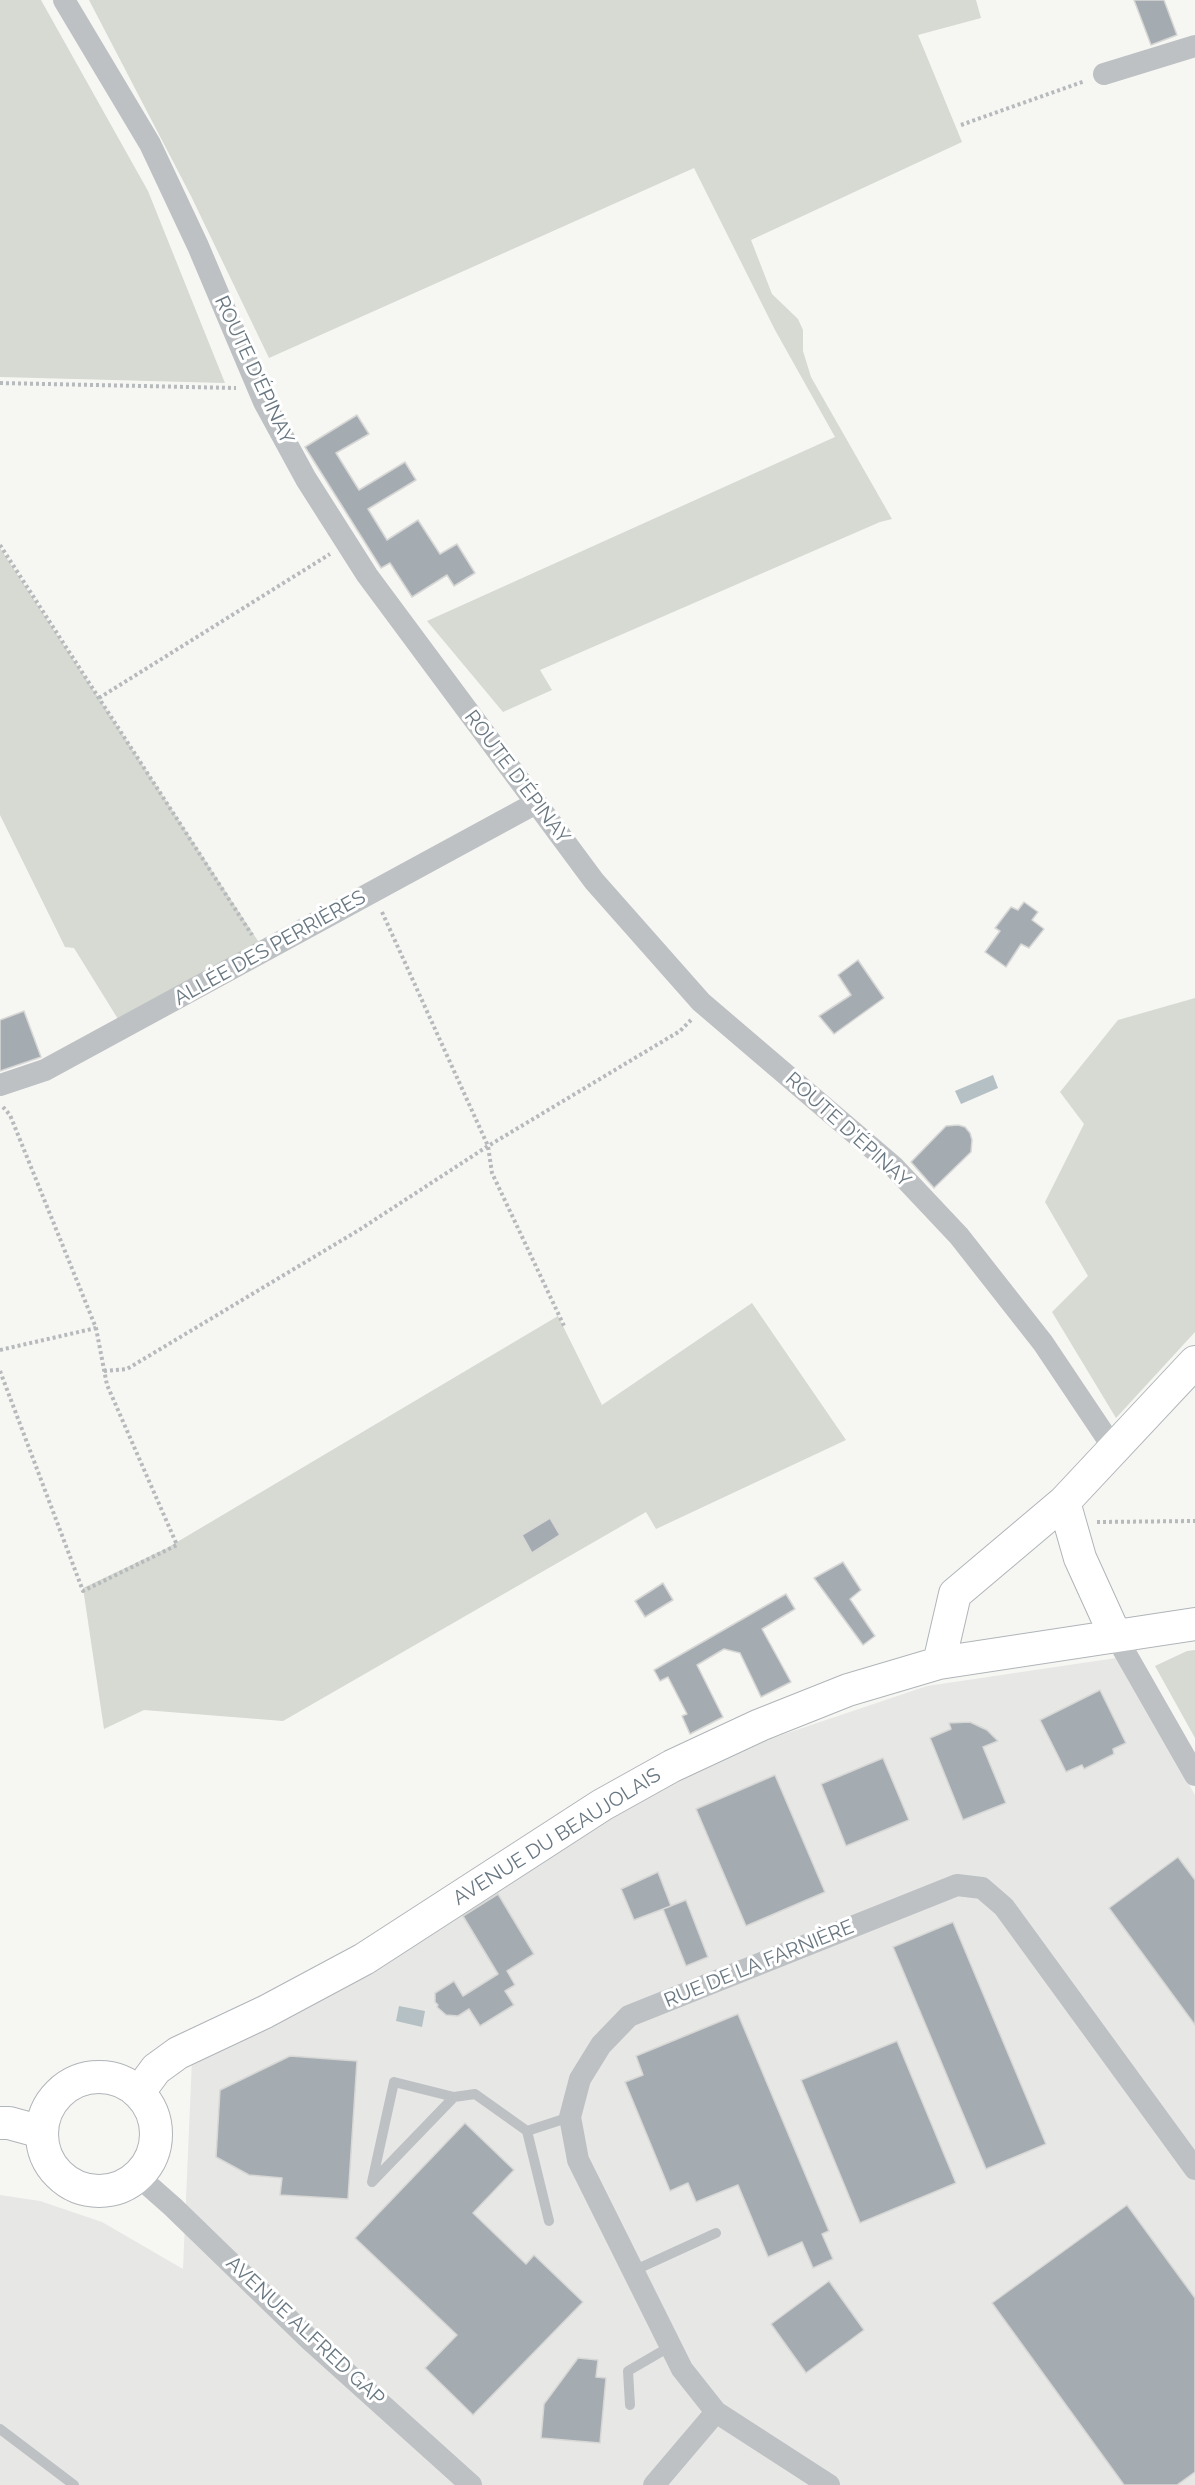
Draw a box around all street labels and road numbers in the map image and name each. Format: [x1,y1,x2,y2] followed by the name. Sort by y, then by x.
[209,292,299,448] street label: ROUTE D'ÉPINAY
[459,706,575,848] street label: ROUTE D'ÉPINAY
[170,885,370,1011] street label: ALLÉE DES PERRIÈRES
[780,1067,916,1193] street label: ROUTE D'ÉPINAY
[449,1763,665,1911] street label: AVENUE DU BEAUJOLAIS
[661,1915,857,2013] street label: RUE DE LA FARNIÈRE
[221,2251,389,2411] street label: AVENUE ALFRED GAP

